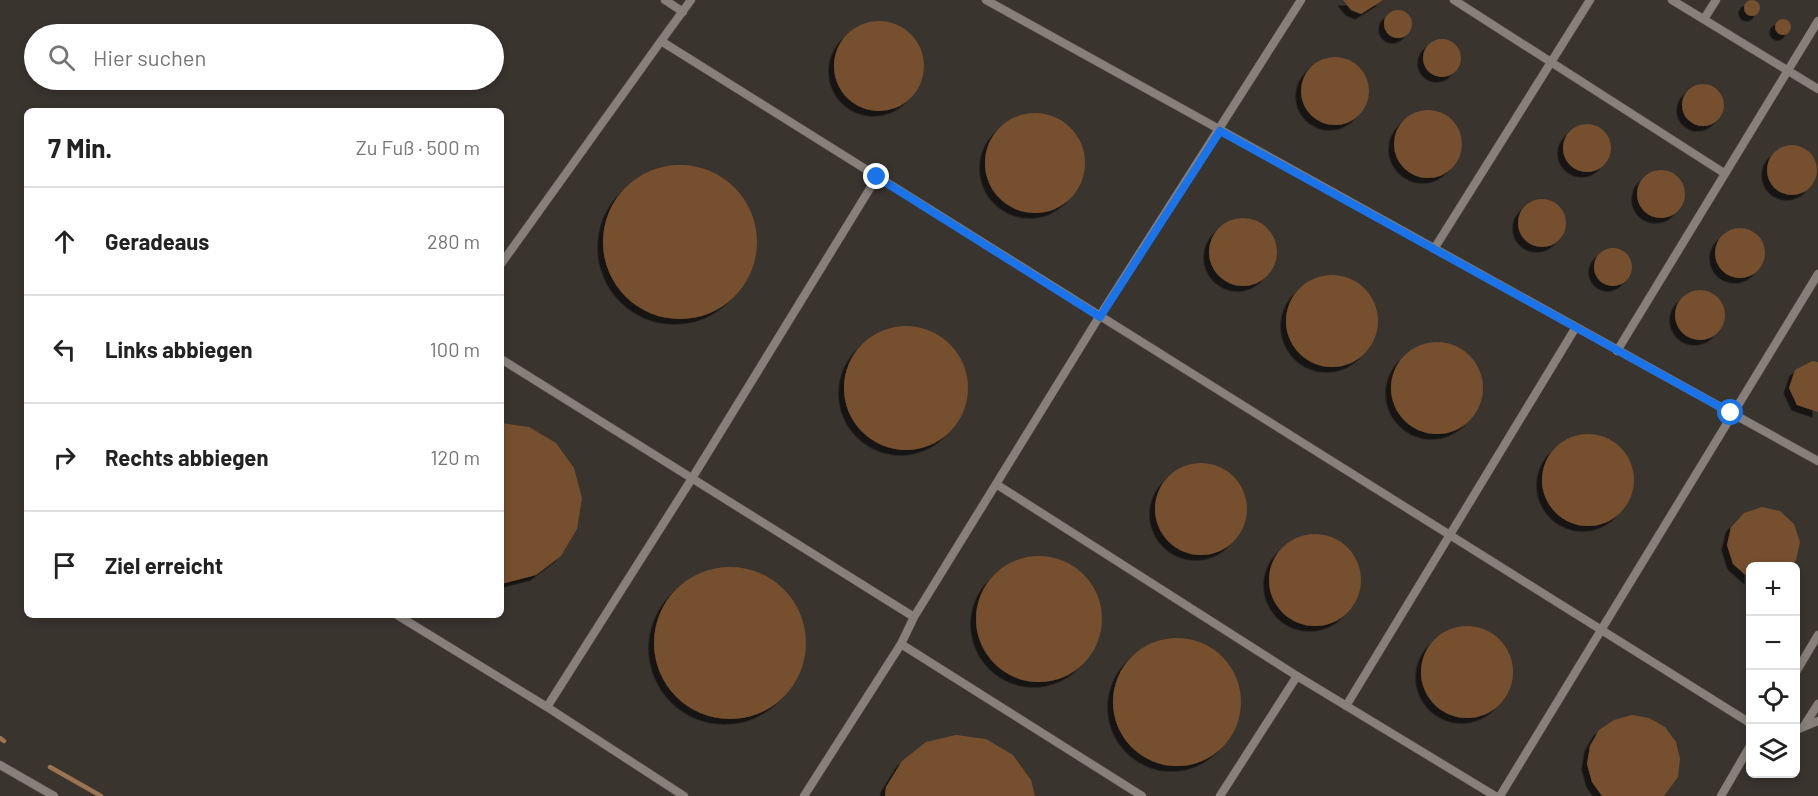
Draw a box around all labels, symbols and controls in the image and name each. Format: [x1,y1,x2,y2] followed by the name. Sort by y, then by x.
[24,24,504,90] search box
[45,41,78,74] icon: search
[93,44,206,70] text: Hier suchen
[48,132,112,163] text: 7 Min.
[356,135,480,159] text: Zu Fuß · 500 m
[863,163,889,189] route end
[48,225,81,258] icon: ahead
[105,228,209,254] text: Geradeaus
[427,229,480,253] text: 280 m
[48,333,81,366] icon: left
[105,336,253,362] text: Links abbiegen
[430,337,480,361] text: 100 m
[1717,399,1743,425] route start
[48,441,81,474] icon: right
[105,444,268,470] text: Rechts abbiegen
[430,445,480,469] text: 120 m
[48,549,81,582] icon: arrive
[105,552,223,578] text: Ziel erreicht
[1746,562,1800,778] map controls
[1746,562,1800,616] button: +
[1746,616,1800,670] button: −
[1746,670,1800,724] button: locate
[1746,724,1800,778] button: layers

